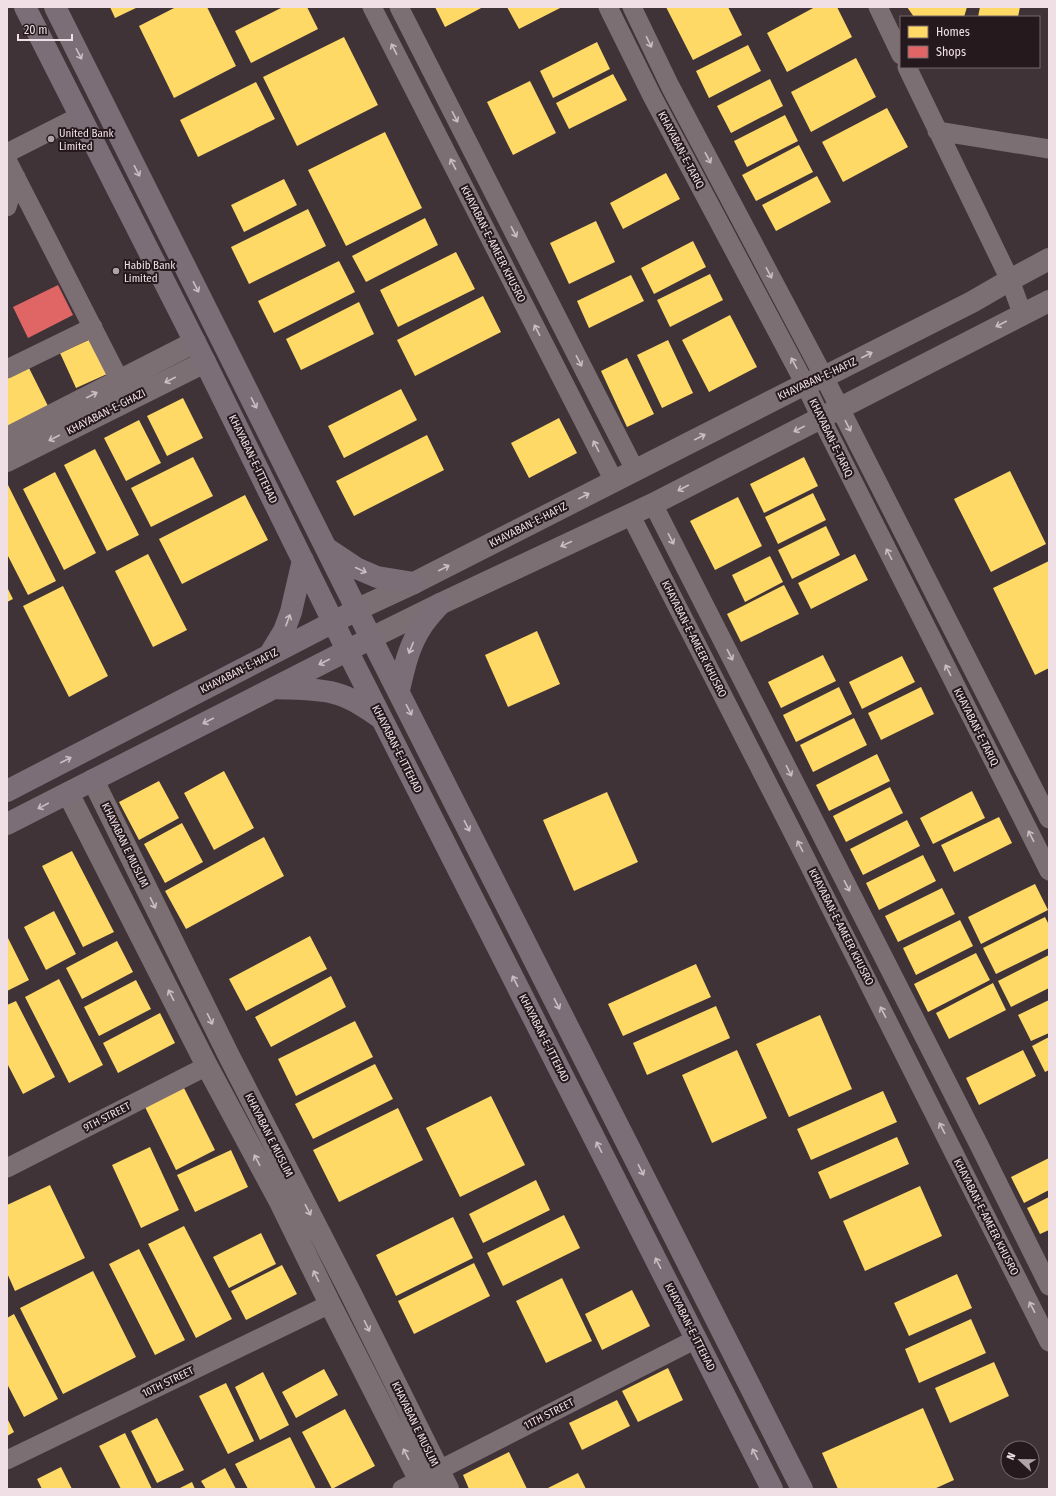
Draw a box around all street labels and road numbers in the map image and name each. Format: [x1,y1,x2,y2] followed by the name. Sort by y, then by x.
[655,109,707,191] street label: KHAYABAN-E-TARIQ
[458,183,528,305] street label: KHAYABAN-E-AMEER KHUSRO
[776,355,858,403] street label: KHAYABAN-E-HAFIZ
[64,387,148,437] street label: KHAYABAN-E-GHAZI
[806,397,856,479] street label: KHAYABAN-E-TARIQ
[226,413,280,505] street label: KHAYABAN-E-ITTEHAD
[487,500,569,550] street label: KHAYABAN-E-HAFIZ
[659,578,729,700] street label: KHAYABAN-E-AMEER KHUSRO
[198,646,280,696] street label: KHAYABAN-E-HAFIZ
[951,686,1001,768] street label: KHAYABAN-E-TARIQ
[369,703,425,795] street label: KHAYABAN-E-ITTEHAD
[99,801,151,890] street label: KHAYABAN E MUSLIM
[806,866,876,988] street label: KHAYABAN-E-AMEER KHUSRO
[516,992,572,1084] street label: KHAYABAN-E-ITTEHAD
[242,1091,296,1179] street label: KHAYABAN E MUSLIM
[81,1099,134,1134] street label: 9TH STREET
[951,1156,1021,1278] street label: KHAYABAN-E-AMEER KHUSRO
[662,1281,718,1373] street label: KHAYABAN-E-ITTEHAD
[140,1364,197,1400] street label: 10TH STREET
[389,1380,441,1469] street label: KHAYABAN E MUSLIM
[522,1395,577,1432] street label: 11TH STREET

